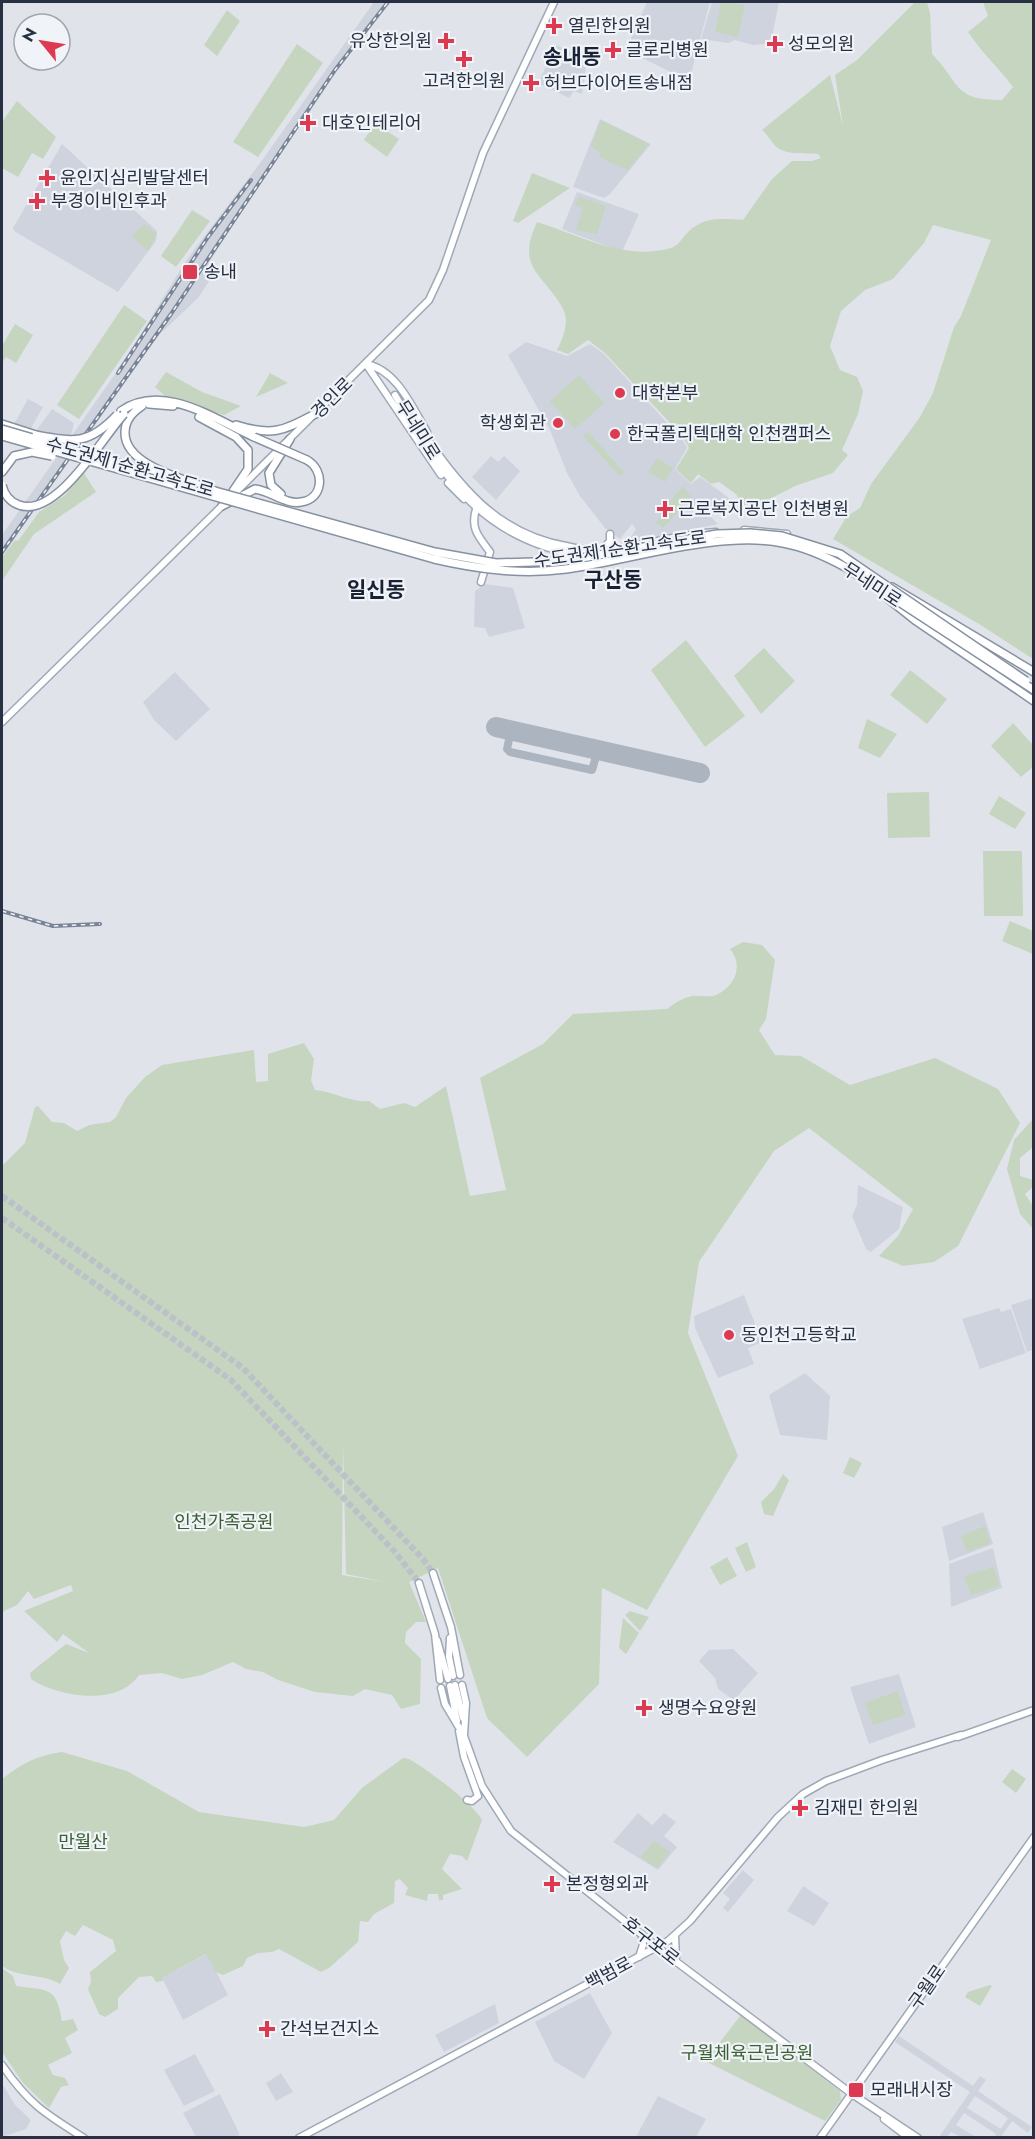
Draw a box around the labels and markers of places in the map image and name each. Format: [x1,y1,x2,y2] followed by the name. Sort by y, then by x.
[568,13,651,39] place label: 열린한의원
[545,17,563,35] marker: 열린한의원
[349,28,432,54] place label: 유상한의원
[788,31,854,57] place label: 성모의원
[437,32,455,50] marker: 유상한의원
[766,35,784,53] marker: 성모의원
[626,37,709,63] place label: 글로리병원
[604,41,622,59] marker: 글로리병원
[455,50,473,68] marker: 고려한의원
[423,68,505,94] place label: 고려한의원
[544,70,693,96] place label: 허브다이어트송내점
[522,74,540,92] marker: 허브다이어트송내점
[322,110,421,136] place label: 대호인테리어
[299,114,317,132] marker: 대호인테리어
[60,165,209,191] place label: 윤인지심리발달센터
[38,169,56,187] marker: 윤인지심리발달센터
[51,188,167,214] place label: 부경이비인후과
[28,192,46,210] marker: 부경이비인후과
[204,259,237,285] place label: 송내
[181,263,199,281] marker: 송내
[632,380,698,406] place label: 대학본부
[613,386,627,400] marker: 대학본부
[480,410,546,436] place label: 학생회관
[551,416,565,430] marker: 학생회관
[627,421,831,447] place label: 한국폴리텍대학 인천캠퍼스
[608,427,622,441] marker: 한국폴리텍대학 인천캠퍼스
[678,496,849,522] place label: 근로복지공단 인천병원
[656,500,674,518] marker: 근로복지공단 인천병원
[741,1322,857,1348] place label: 동인천고등학교
[722,1328,736,1342] marker: 동인천고등학교
[658,1695,757,1721] place label: 생명수요양원
[635,1699,653,1717] marker: 생명수요양원
[814,1795,919,1821] place label: 김재민 한의원
[791,1799,809,1817] marker: 김재민 한의원
[566,1871,649,1897] place label: 본정형외과
[543,1875,561,1893] marker: 본정형외과
[280,2016,379,2042] place label: 간석보건지소
[258,2020,276,2038] marker: 간석보건지소
[870,2077,953,2103] place label: 모래내시장
[847,2081,865,2099] marker: 모래내시장

